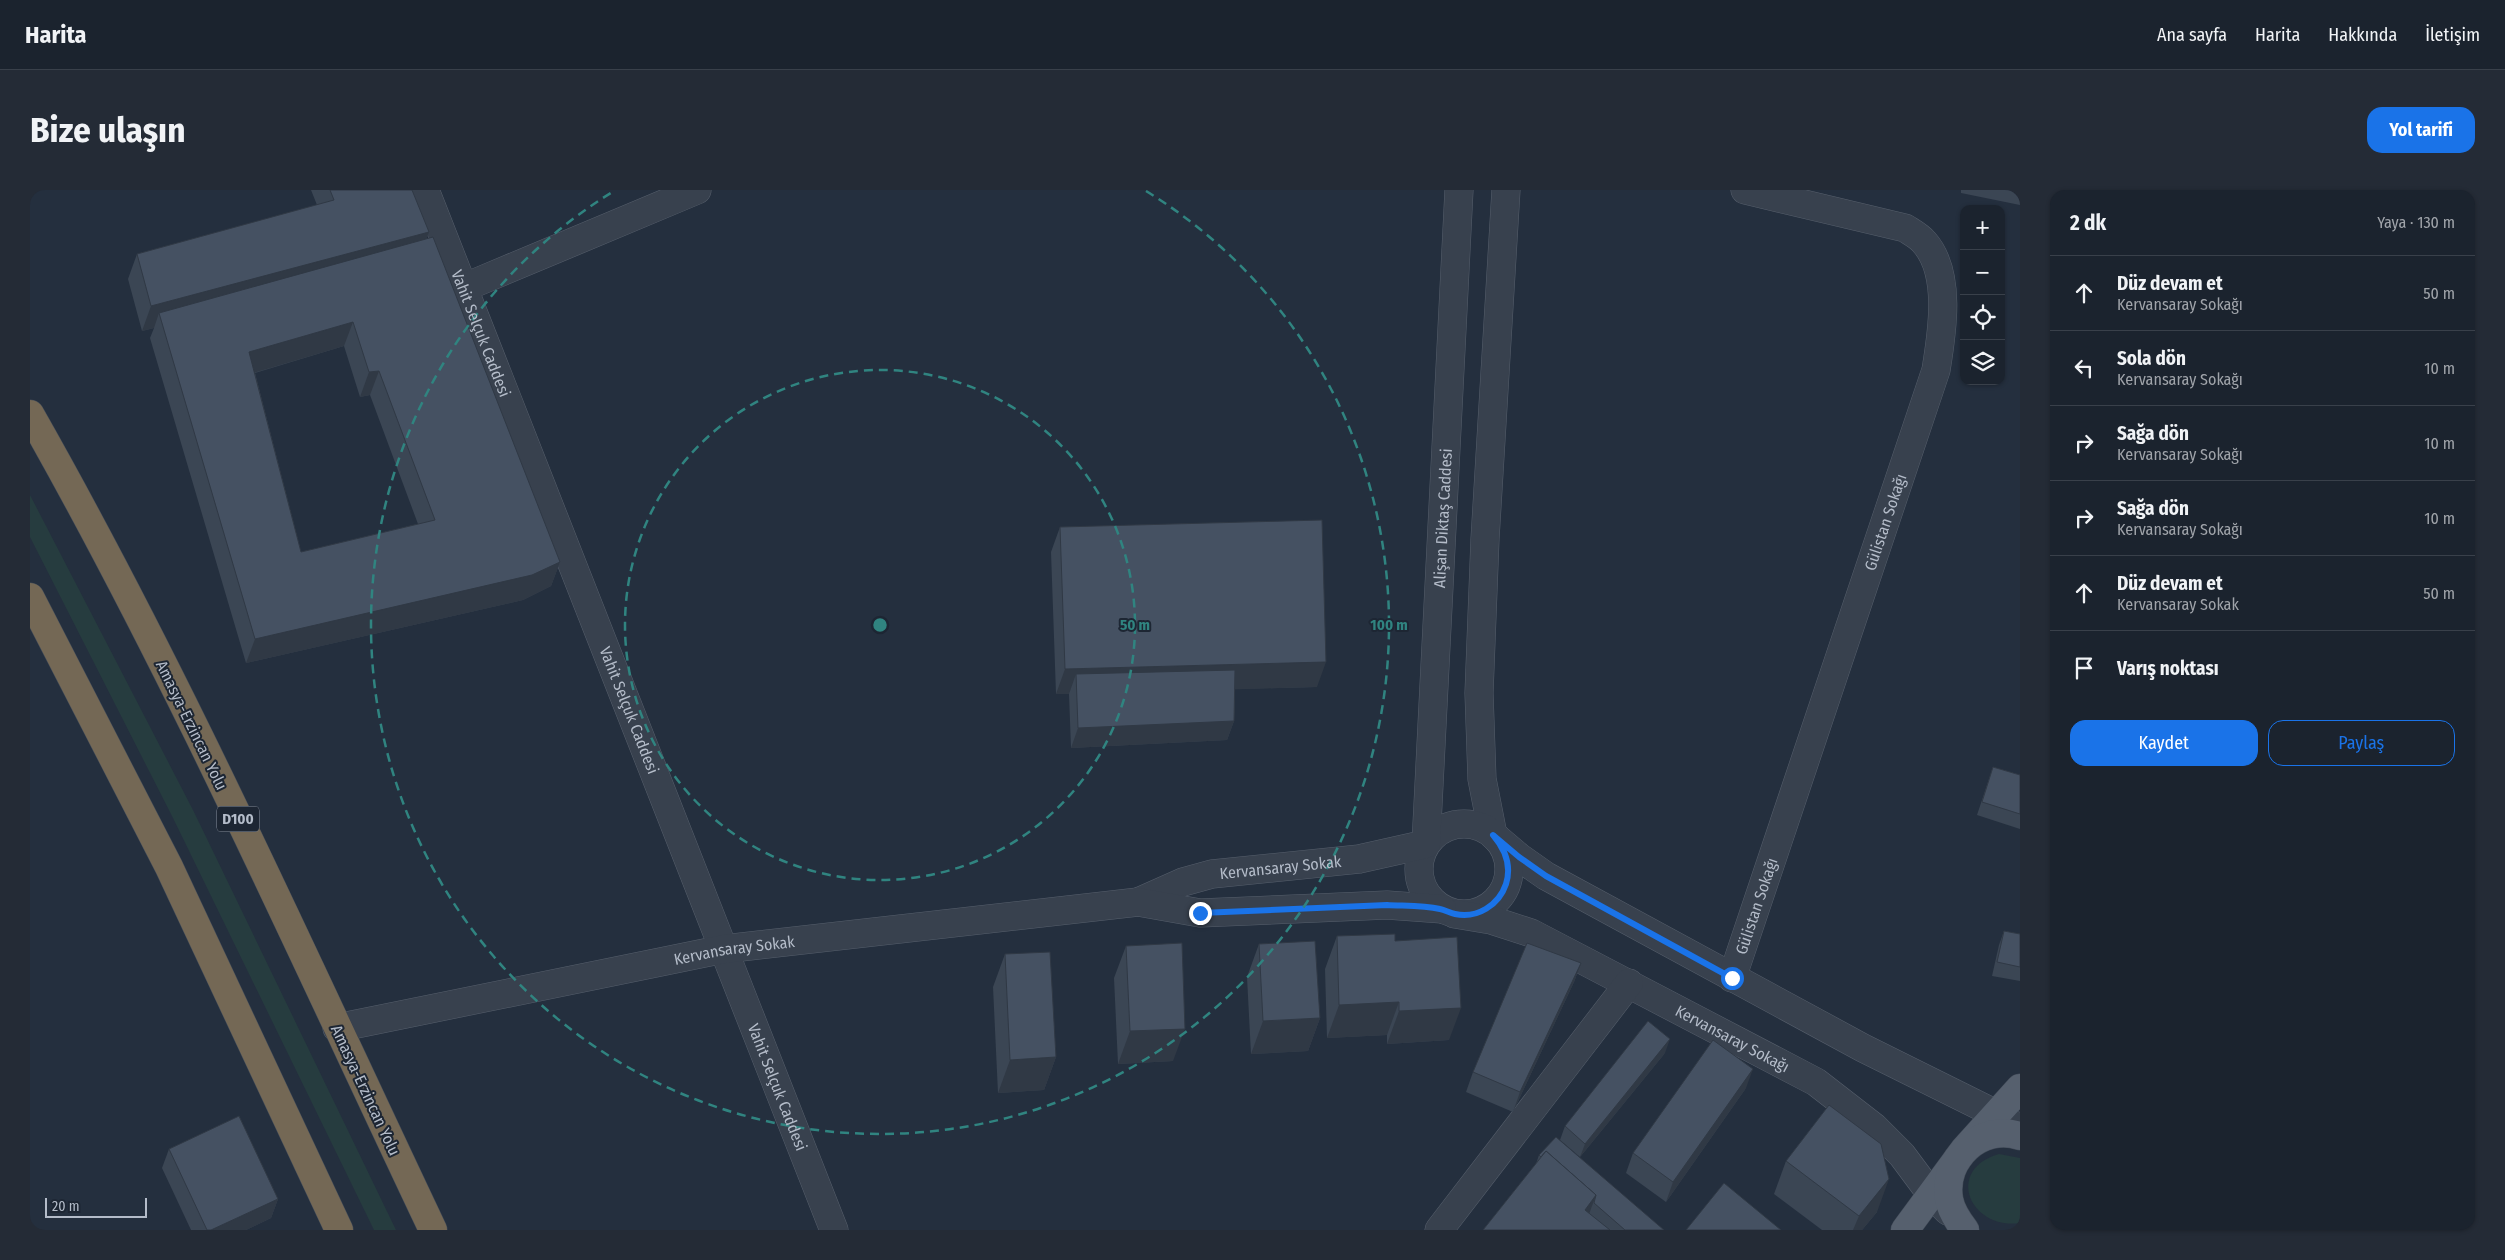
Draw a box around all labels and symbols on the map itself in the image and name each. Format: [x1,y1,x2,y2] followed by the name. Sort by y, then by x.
[447,267,514,400] street label: Vahit Selçuk Caddesi
[1430,448,1456,588] street label: Alişan Diktaş Caddesi
[1860,471,1911,573] street label: Gülistan Sokağı
[871,616,889,634] centre of rings
[1120,616,1150,634] text: 50 m
[1370,616,1408,634] text: 100 m
[596,644,663,777] street label: Vahit Selçuk Caddesi
[152,657,231,793] street label: Amasya-Erzincan Yolu
[217,806,259,832] road number: D100
[1219,852,1343,883] street label: Kervansaray Sokak
[1732,855,1782,957] street label: Gülistan Sokağı
[1189,902,1212,925] route end
[672,932,796,969] street label: Kervansaray Sokak
[1721,967,1744,990] route start
[1672,1001,1793,1076] street label: Kervansaray Sokağı
[744,1021,811,1154] street label: Vahit Selçuk Caddesi
[327,1022,404,1159] street label: Amasya-Erzincan Yolu
[45,1195,148,1218] scale bar

